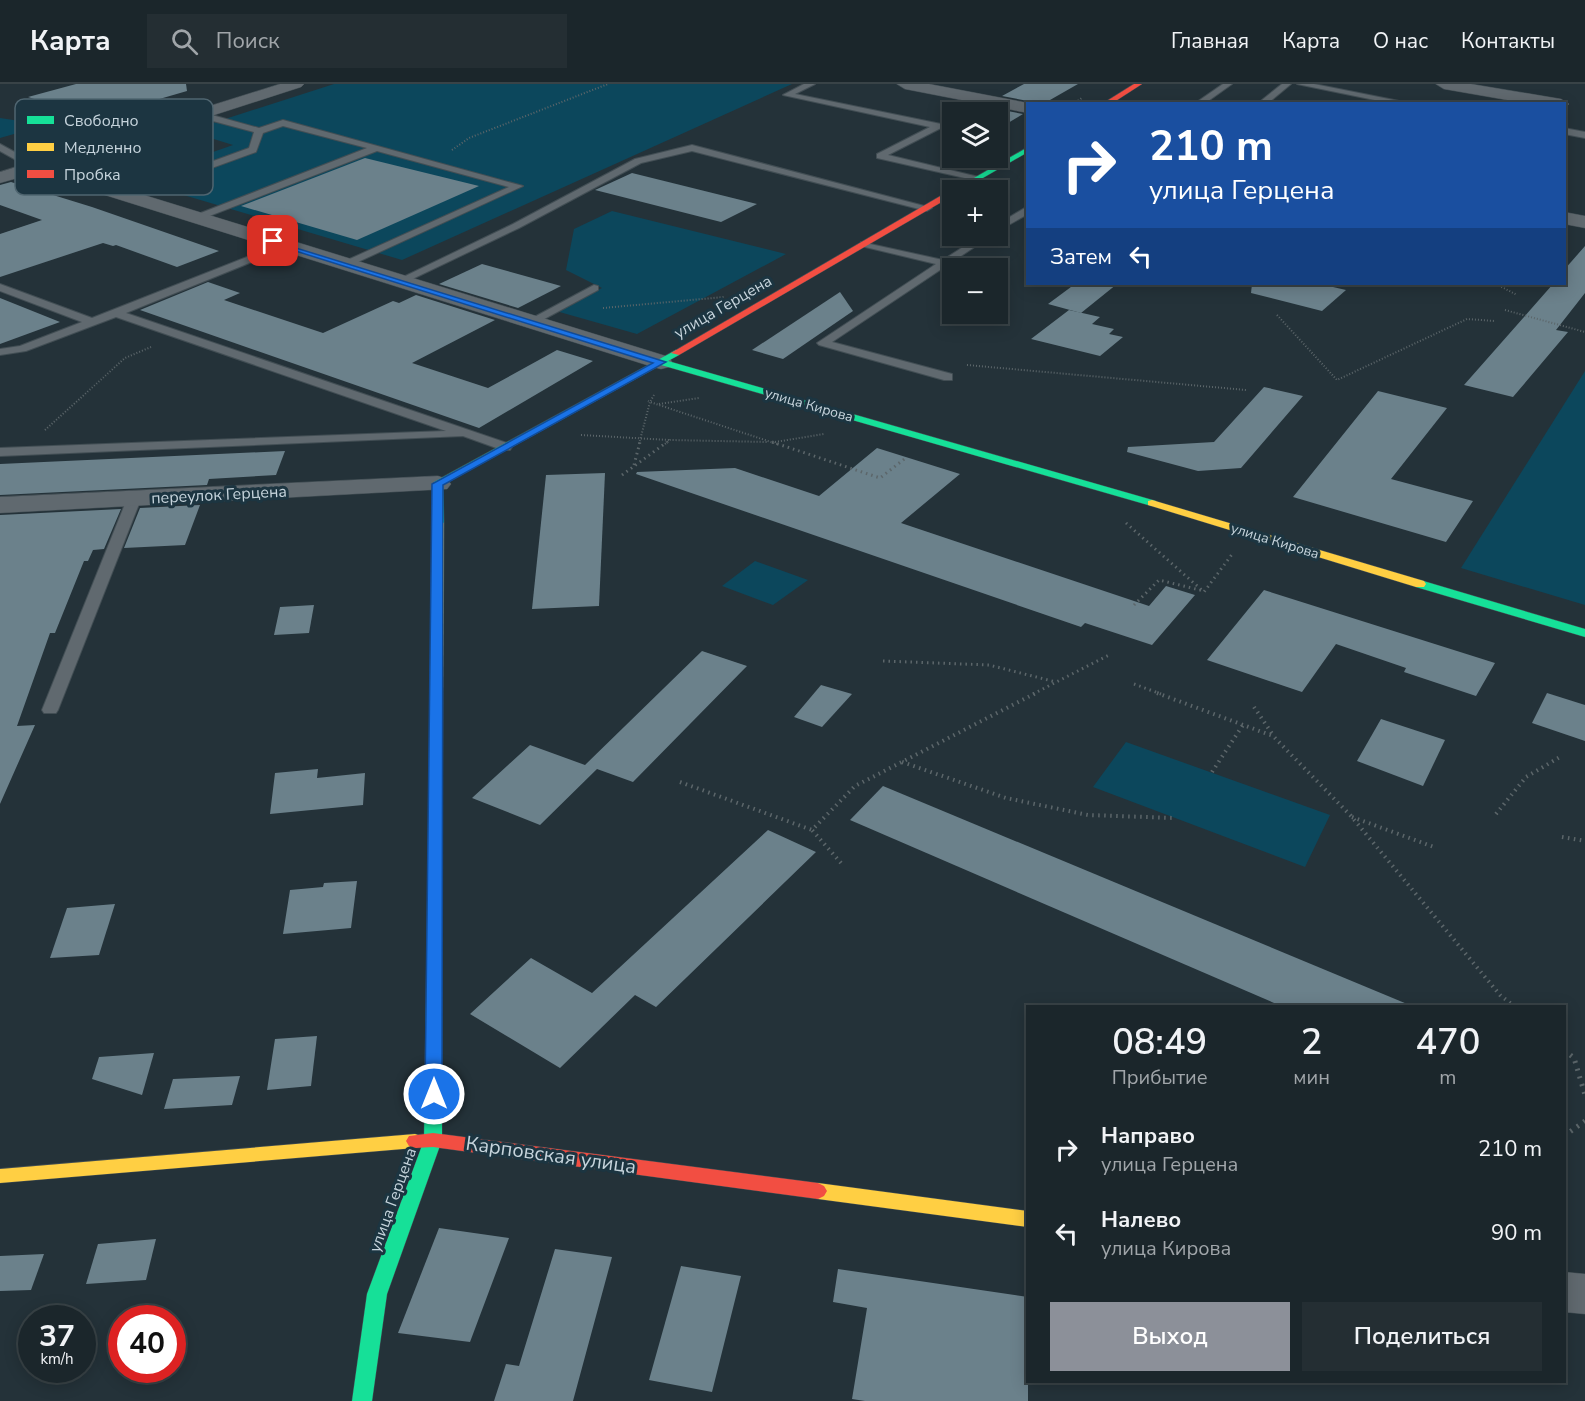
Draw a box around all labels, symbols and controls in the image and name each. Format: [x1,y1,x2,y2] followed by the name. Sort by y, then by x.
[147,14,567,68] search box
[30,22,111,60] text: Карта
[168,25,201,58] icon: search
[216,26,280,56] text: Поиск
[1171,27,1249,55] text: Главная
[1282,27,1340,55] text: Карта
[1373,27,1428,55] text: О нас
[1461,27,1555,55] text: Контакты
[15,99,213,195] legend
[942,102,1008,324] map controls
[942,102,1008,168] button: layers
[64,110,139,132] text: Свободно
[1149,118,1273,175] text: 210 m
[1050,126,1128,204] icon: right
[64,137,142,159] text: Медленно
[64,164,121,186] text: Пробка
[1149,172,1334,209] text: улица Герцена
[942,180,1008,246] button: +
[247,215,298,266] pin
[256,224,289,257] icon: arrive
[1124,240,1157,273] icon: left
[1050,242,1112,272] text: Затем
[942,258,1008,324] button: −
[670,270,776,344] street label: улица Герцена
[763,383,855,427] street label: улица Кирова
[151,480,287,510] street label: переулок Герцена
[1229,519,1321,563] street label: улица Кирова
[1112,1018,1207,1067] text: 08:49
[1301,1018,1322,1067] text: 2
[1416,1018,1480,1067] text: 470
[402,1062,466,1126] position arrow
[1112,1064,1208,1091] text: Прибытие
[1293,1064,1330,1091] text: мин
[1439,1064,1456,1091] text: m
[1101,1121,1195,1151] text: Направо
[464,1130,638,1180] street label: Карповская улица
[1050,1133,1083,1166] icon: right
[1478,1134,1542,1164] text: 210 m
[364,1145,422,1255] street label: улица Герцена
[1101,1151,1238,1178] text: улица Герцена
[1101,1205,1181,1235] text: Налево
[1050,1217,1083,1250] icon: left
[1491,1218,1542,1248] text: 90 m
[1101,1235,1231,1262] text: улица Кирова
[1050,1302,1290,1371] button: Выход
[1302,1302,1542,1371] button: Поделиться
[108,1305,186,1383] speed limit sign: 40
[39,1316,75,1357] text: 37
[40,1349,74,1369] text: km/h

